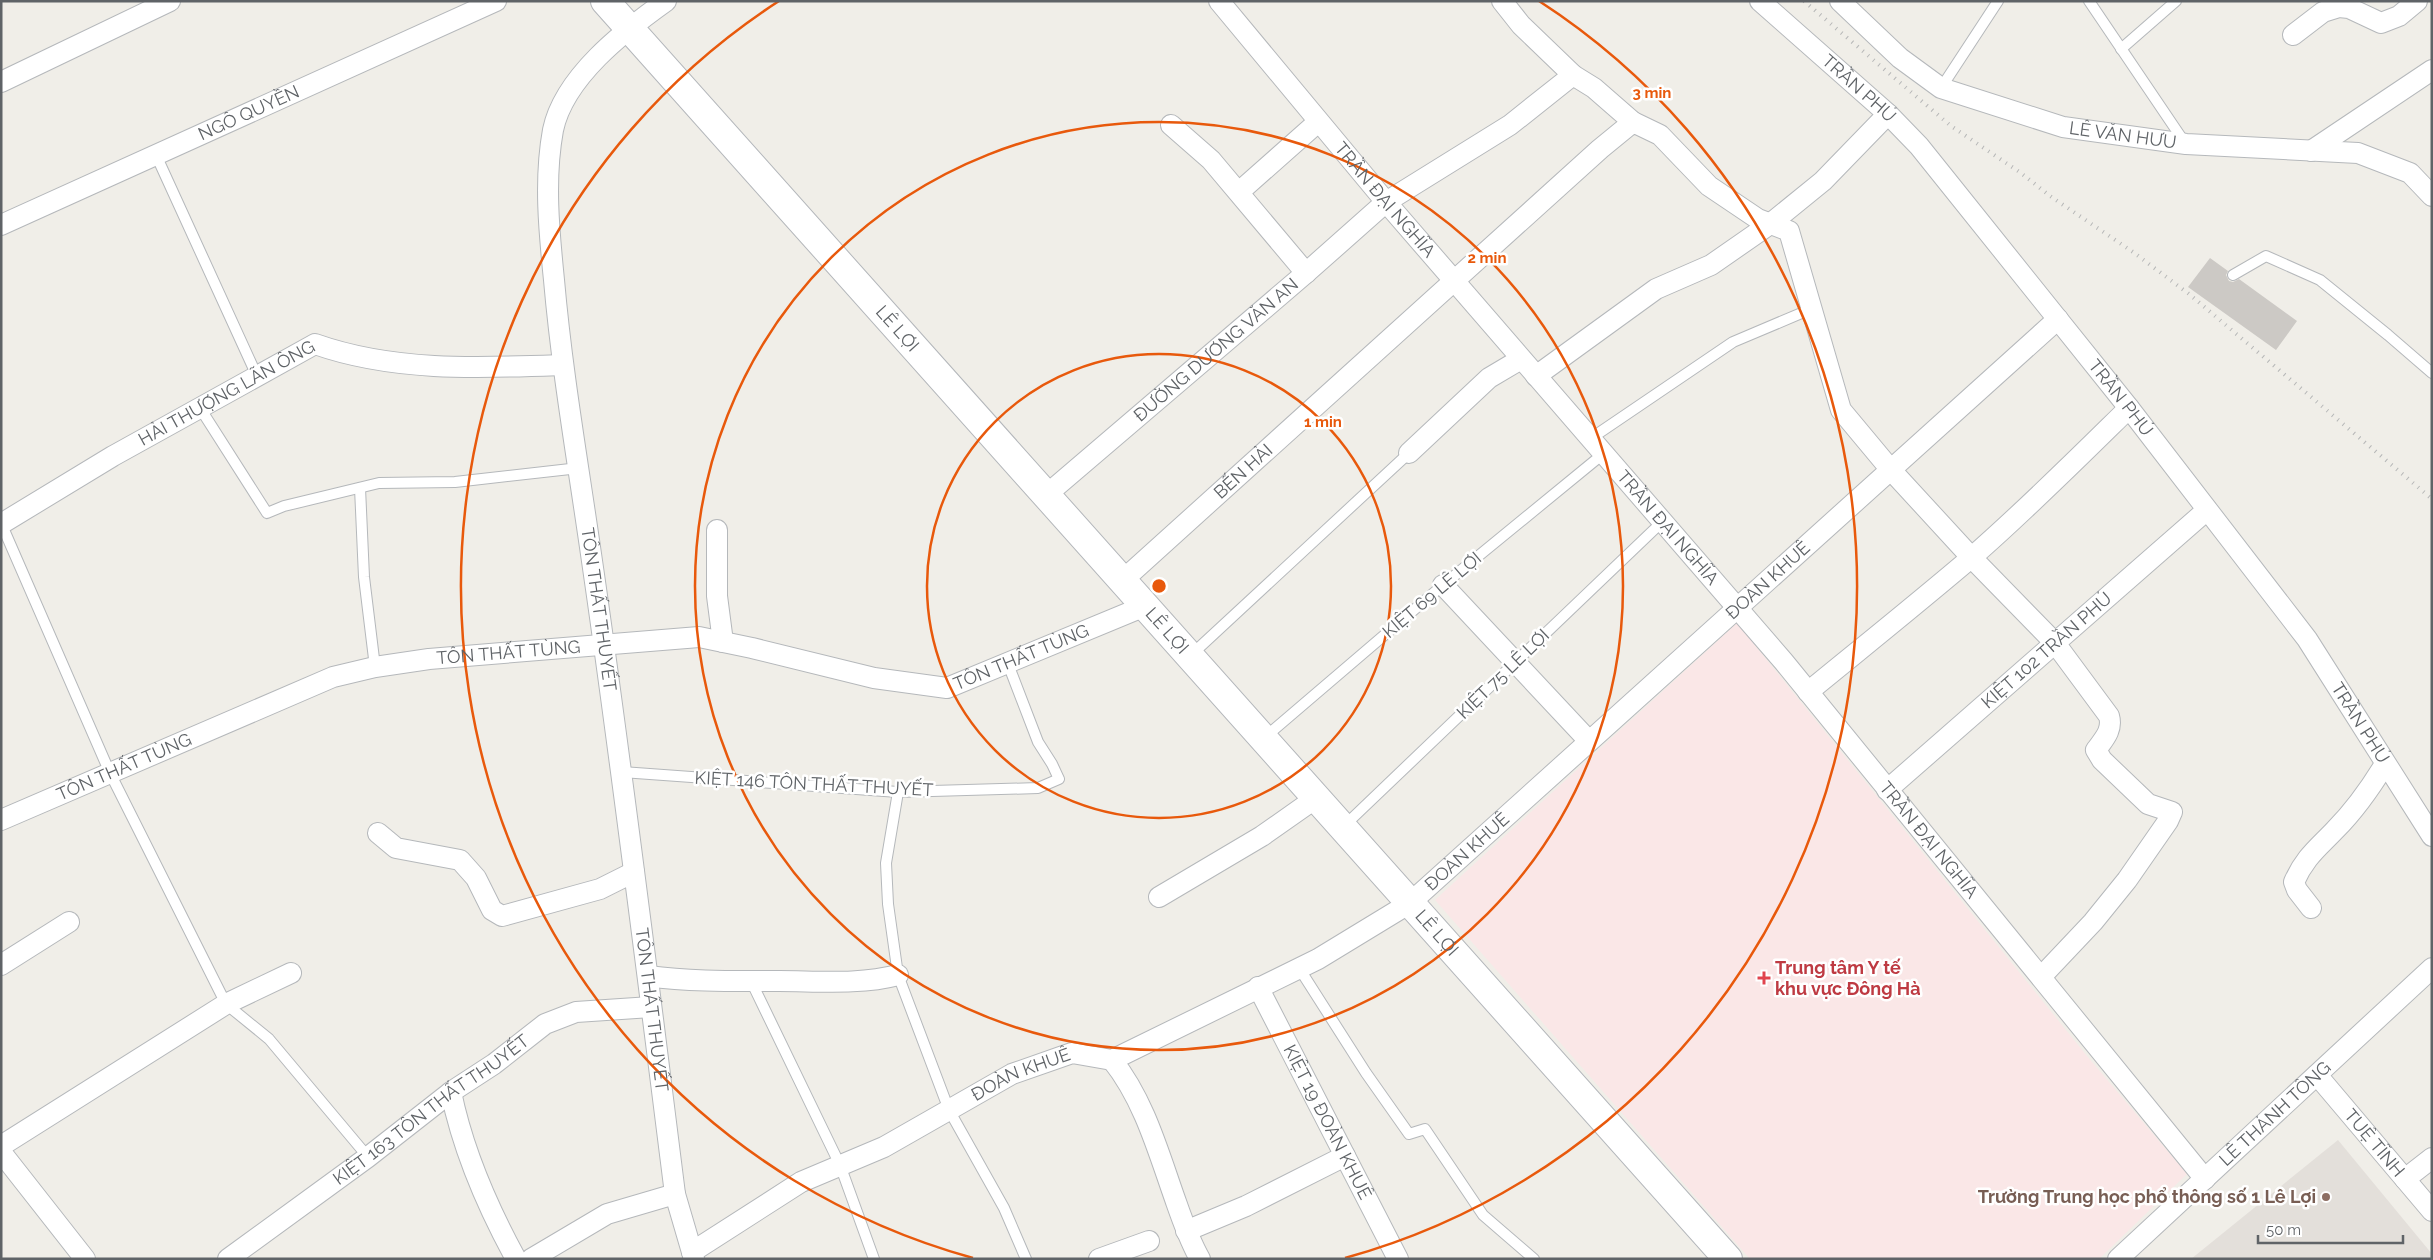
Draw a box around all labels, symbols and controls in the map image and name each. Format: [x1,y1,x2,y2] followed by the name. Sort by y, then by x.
[1818,50,1902,126] street label: TRẦN PHÚ
[195,80,302,144] street label: NGÔ QUYỀN
[1633,84,1671,102] text: 3 min
[2068,117,2178,153] street label: LÊ VĂN HƯU
[1331,138,1440,261] street label: TRẦN ĐẠI NGHĨA
[1468,249,1506,267] text: 2 min
[1129,273,1302,426] street label: ĐƯỜNG DƯƠNG VĂN AN
[872,301,924,356] street label: LÊ LỢI
[135,335,318,450] street label: HẢI THƯỢNG LÃN ÔNG
[2084,355,2158,440] street label: TRẦN PHÚ
[1304,413,1342,431] text: 1 min
[1209,439,1276,503] street label: BẾN HẢI
[1613,466,1723,589] street label: TRẦN ĐẠI NGHĨA
[577,526,622,692] street label: TÔN THẤT THUYẾT
[1721,536,1814,623] street label: ĐOÀN KHUÊ
[1377,546,1485,642] street label: KIỆT 69 LÊ LỢI
[1150,577,1168,595] centre of rings
[1977,587,2116,713] street label: KIỆT 102 TRẦN PHÚ
[1141,603,1193,658] street label: LÊ LỢI
[950,619,1092,694] street label: TÔN THẤT TÙNG
[1451,624,1553,723] street label: KIỆT 75 LÊ LỢI
[436,636,581,668] street label: TÔN THẤT TÙNG
[2327,678,2395,767] street label: TRẦN PHÚ
[53,728,194,805] street label: TÔN THẤT TÙNG
[694,765,934,800] street label: KIỆT 146 TÔN THẤT THUYẾT
[1876,777,1983,902] street label: TRẦN ĐẠI NGHĨA
[1420,807,1513,895] street label: ĐOÀN KHUÊ
[1411,905,1463,960] street label: LÊ LỢI
[632,927,674,1093] street label: TÔN THẤT THUYẾT
[1775,957,1921,999] place label: Trung tâm Y tế khu vực Đông Hà
[1757,971,1771,985] marker: Trung tâm Y tế khu vực Đông Hà
[329,1030,533,1189] street label: KIỆT 163 TÔN THẤT THUYẾT
[1280,1041,1377,1203] street label: KIỆT 19 ĐOÀN KHUÊ
[967,1042,1073,1105] street label: ĐOÀN KHUÊ
[2215,1056,2335,1170] street label: LÊ THÁNH TÔNG
[2340,1104,2409,1181] street label: TUỆ TĨNH
[1978,1186,2316,1207] place label: Trường Trung học phổ thông số 1 Lê Lợi
[2320,1191,2332,1203] marker: Trường Trung học phổ thông số 1 Lê Lợi
[2258,1212,2403,1244] scale bar
[2266,1221,2301,1239] text: 50 m

